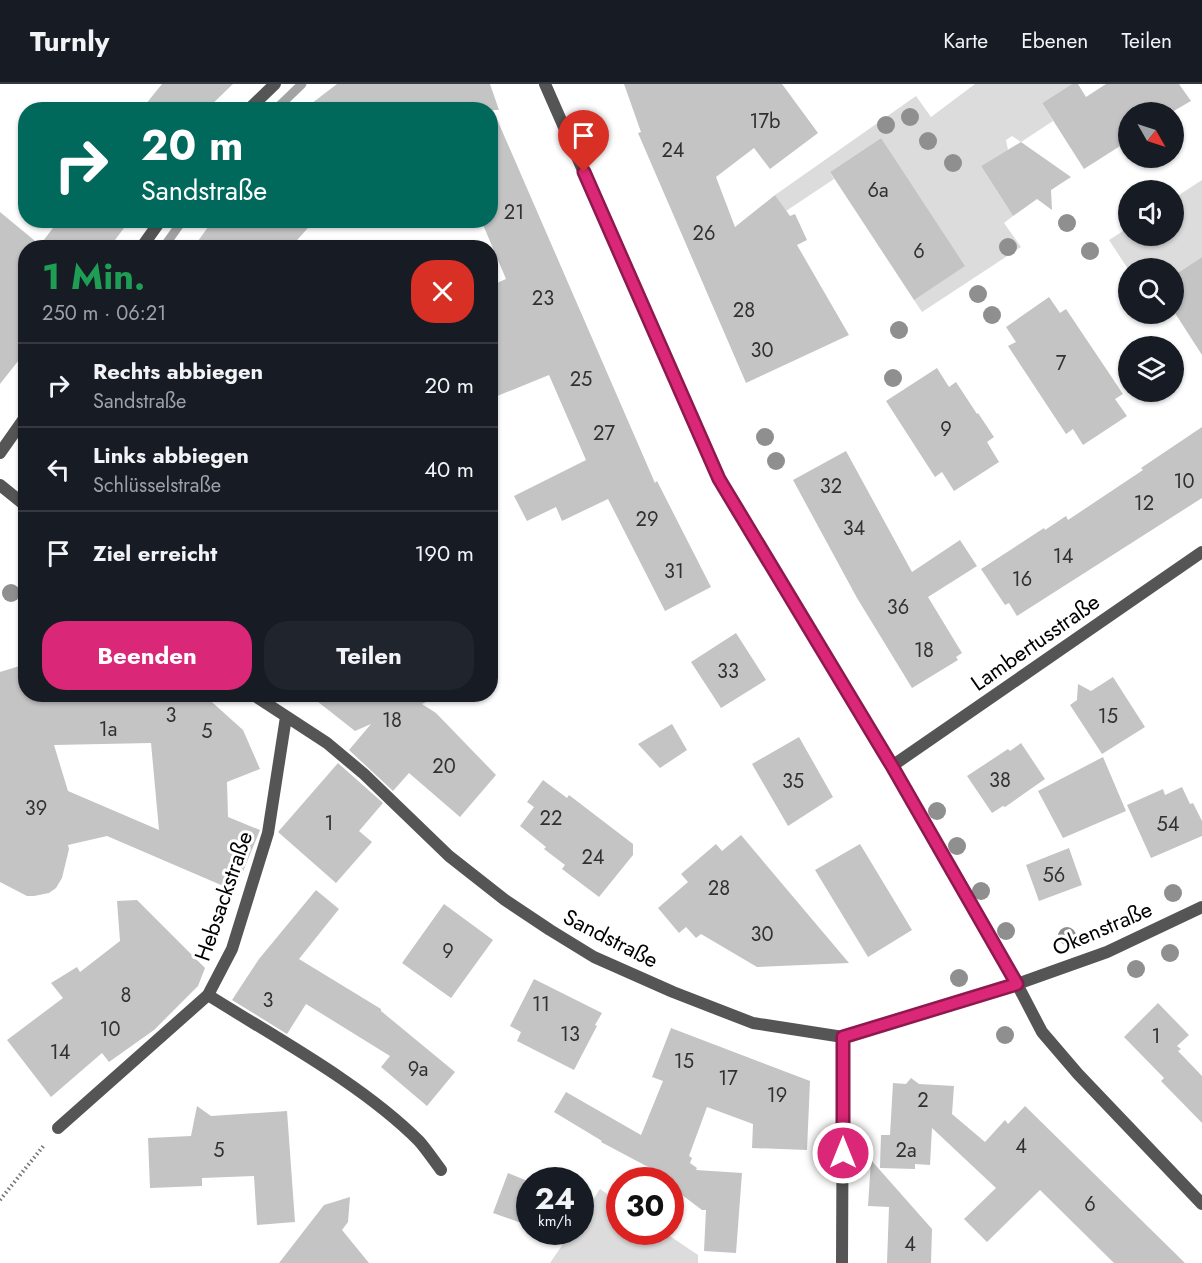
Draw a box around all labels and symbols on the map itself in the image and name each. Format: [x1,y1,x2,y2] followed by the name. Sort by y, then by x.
[1118,102,1184,168] north arrow
[750,107,780,136] house number: 17b
[558,110,609,172] pin
[661,136,685,165] house number: 24
[867,176,889,205] house number: 6a
[504,198,524,227] house number: 21
[693,219,715,248] house number: 26
[913,237,925,266] house number: 6
[532,284,554,313] house number: 23
[733,296,755,325] house number: 28
[751,336,773,365] house number: 30
[1056,349,1067,378] house number: 7
[570,365,592,394] house number: 25
[940,415,952,444] house number: 9
[593,419,615,448] house number: 27
[1174,467,1195,496] house number: 10
[820,472,842,501] house number: 32
[1134,489,1154,518] house number: 12
[636,505,658,534] house number: 29
[843,514,866,543] house number: 34
[1053,542,1074,571] house number: 14
[664,557,684,586] house number: 31
[1012,565,1032,594] house number: 16
[964,586,1106,698] street label: Lambertusstraße
[887,593,909,622] house number: 36
[914,636,934,665] house number: 18
[717,657,739,686] house number: 33
[166,701,177,730] house number: 3
[1098,702,1118,731] house number: 15
[382,706,402,735] house number: 18
[99,715,117,744] house number: 1a
[201,717,213,746] house number: 5
[432,752,456,781] house number: 20
[989,766,1011,795] house number: 38
[782,767,804,796] house number: 35
[25,794,47,823] house number: 39
[540,804,562,833] house number: 22
[325,809,334,838] house number: 1
[1157,810,1180,839] house number: 54
[186,827,260,965] street label: Hebsackstraße
[581,843,605,872] house number: 24
[1043,861,1065,890] house number: 56
[708,874,730,903] house number: 28
[1047,893,1157,963] street label: Okenstraße
[558,900,664,976] street label: Sandstraße
[751,920,773,949] house number: 30
[442,937,454,966] house number: 9
[121,981,131,1010] house number: 8
[263,986,274,1015] house number: 3
[532,990,550,1019] house number: 11
[100,1015,121,1044] house number: 10
[560,1020,580,1049] house number: 13
[1152,1022,1161,1051] house number: 1
[50,1038,71,1067] house number: 14
[674,1047,694,1076] house number: 15
[408,1055,428,1084] house number: 9a
[718,1064,738,1093] house number: 17
[767,1081,787,1110] house number: 19
[917,1086,929,1115] house number: 2
[811,1121,875,1185] position arrow
[1015,1132,1027,1161] house number: 4
[213,1136,225,1165] house number: 5
[896,1136,917,1165] house number: 2a
[606,1167,684,1245] speed limit sign: 30
[1084,1190,1096,1219] house number: 6
[904,1230,916,1259] house number: 4

